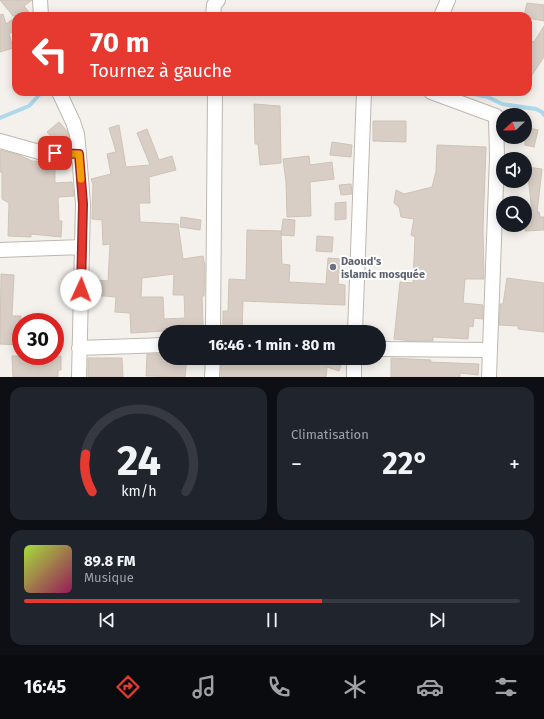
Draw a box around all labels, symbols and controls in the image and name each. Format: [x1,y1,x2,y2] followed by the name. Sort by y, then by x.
[90,26,149,59] text: 70 m
[24,28,76,80] icon: left
[90,60,232,82] text: Tournez à gauche
[496,108,532,144] north arrow
[496,108,532,232] map controls
[38,136,72,170] pin
[44,142,66,164] icon: arrive
[496,152,532,188] button: sound
[496,196,532,232] button: search
[341,255,425,281] place label: Daoud's islamic mosquée
[328,262,338,272] marker: Daoud's islamic mosquée
[60,269,102,311] position arrow
[12,313,64,365] speed limit sign: 30
[208,336,336,354] text: 16:46 · 1 min · 80 m
[291,427,369,442] text: Climatisation
[117,435,160,485] text: 24
[382,446,429,482] text: 22°
[291,451,302,478] text: −
[509,451,520,478] text: +
[121,482,156,499] text: km/h
[84,552,135,570] text: 89.8 FM
[84,570,134,585] text: Musique
[96,609,118,631] icon: previous
[261,609,283,631] icon: pause
[426,609,448,631] icon: next
[114,673,142,701] icon: directions
[190,673,218,701] icon: music
[265,673,293,701] icon: phone
[341,673,369,701] icon: climate
[416,673,444,701] icon: car
[492,673,520,701] icon: filters
[24,676,66,698] text: 16:45

